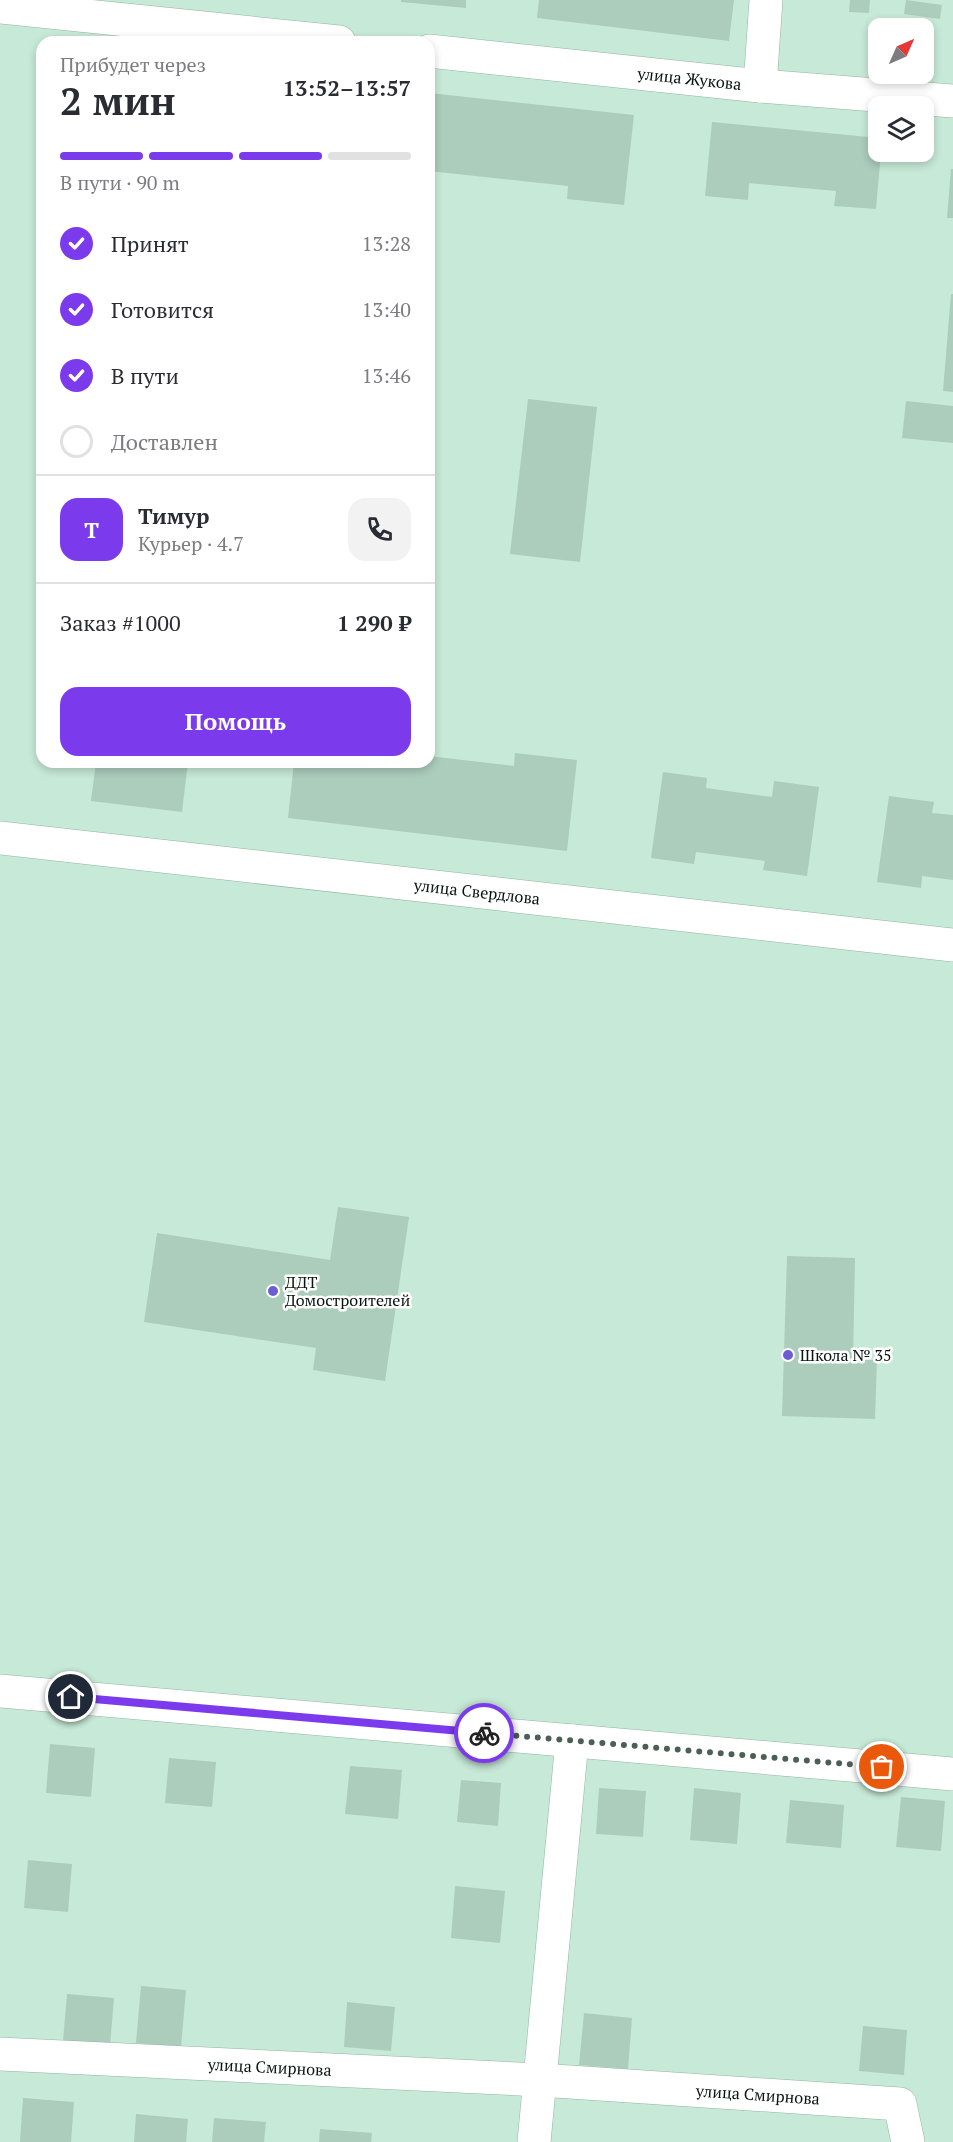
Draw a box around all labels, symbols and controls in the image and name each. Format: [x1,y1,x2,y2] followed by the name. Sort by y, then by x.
[868,18,934,84] north arrow
[868,18,934,162] map controls
[60,51,206,78] text: Прибудет через
[636,62,743,95] street label: улица Жукова
[283,73,411,102] text: 13:52–13:57
[60,74,176,126] text: 2 мин
[868,96,934,162] button: layers
[60,169,180,196] text: В пути · 90 m
[60,227,93,260] icon: check
[111,229,189,258] text: Принят
[362,230,411,257] text: 13:28
[60,293,93,326] icon: check
[111,295,214,324] text: Готовится
[362,296,411,323] text: 13:40
[60,359,93,392] icon: check
[111,361,179,390] text: В пути
[362,362,411,389] text: 13:46
[111,427,218,456] text: Доставлен
[348,498,411,561] button: phone
[138,501,209,530] text: Тимур
[84,515,99,544] text: Т
[138,530,244,557] text: Курьер · 4.7
[60,608,181,637] text: Заказ #1000
[337,608,411,637] text: 1 290 ₽
[60,687,411,756] button: Помощь
[412,873,541,910] street label: улица Свердлова
[285,1271,410,1311] place label: ДДТ Домостроителей
[266,1284,280,1298] marker: ДДТ Домостроителей
[800,1344,891,1366] place label: Школа № 35
[781,1348,795,1362] marker: Школа № 35
[45,1671,96,1722] pin
[54,1680,87,1713] icon: home
[454,1703,514,1763] courier
[468,1717,501,1750] icon: bike
[856,1741,907,1792] pin
[865,1750,898,1783] icon: bag
[206,2053,332,2081] street label: улица Смирнова
[694,2079,821,2110] street label: улица Смирнова

